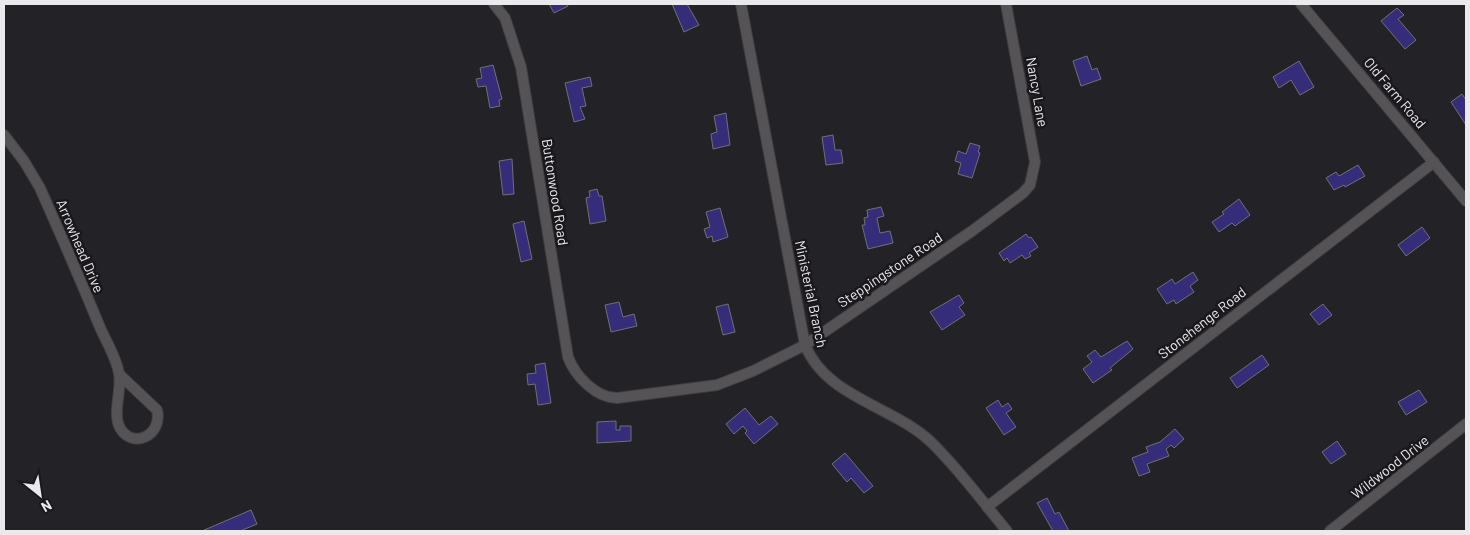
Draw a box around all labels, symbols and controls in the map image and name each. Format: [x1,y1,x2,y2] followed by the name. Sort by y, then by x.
[1361,54,1430,132] street label: Old Farm Road
[1023,56,1052,128] street label: Nancy Lane
[539,137,572,246] street label: Buttonwood Road
[53,197,108,295] street label: Arrowhead Drive
[834,228,945,311] street label: Steppingstone Road
[792,239,831,349] street label: Ministerial Branch
[1154,283,1249,362] street label: Stonehenge Road
[1348,431,1432,502] street label: Wildwood Drive
[15,470,65,520] north arrow
[38,497,55,516] text: N

